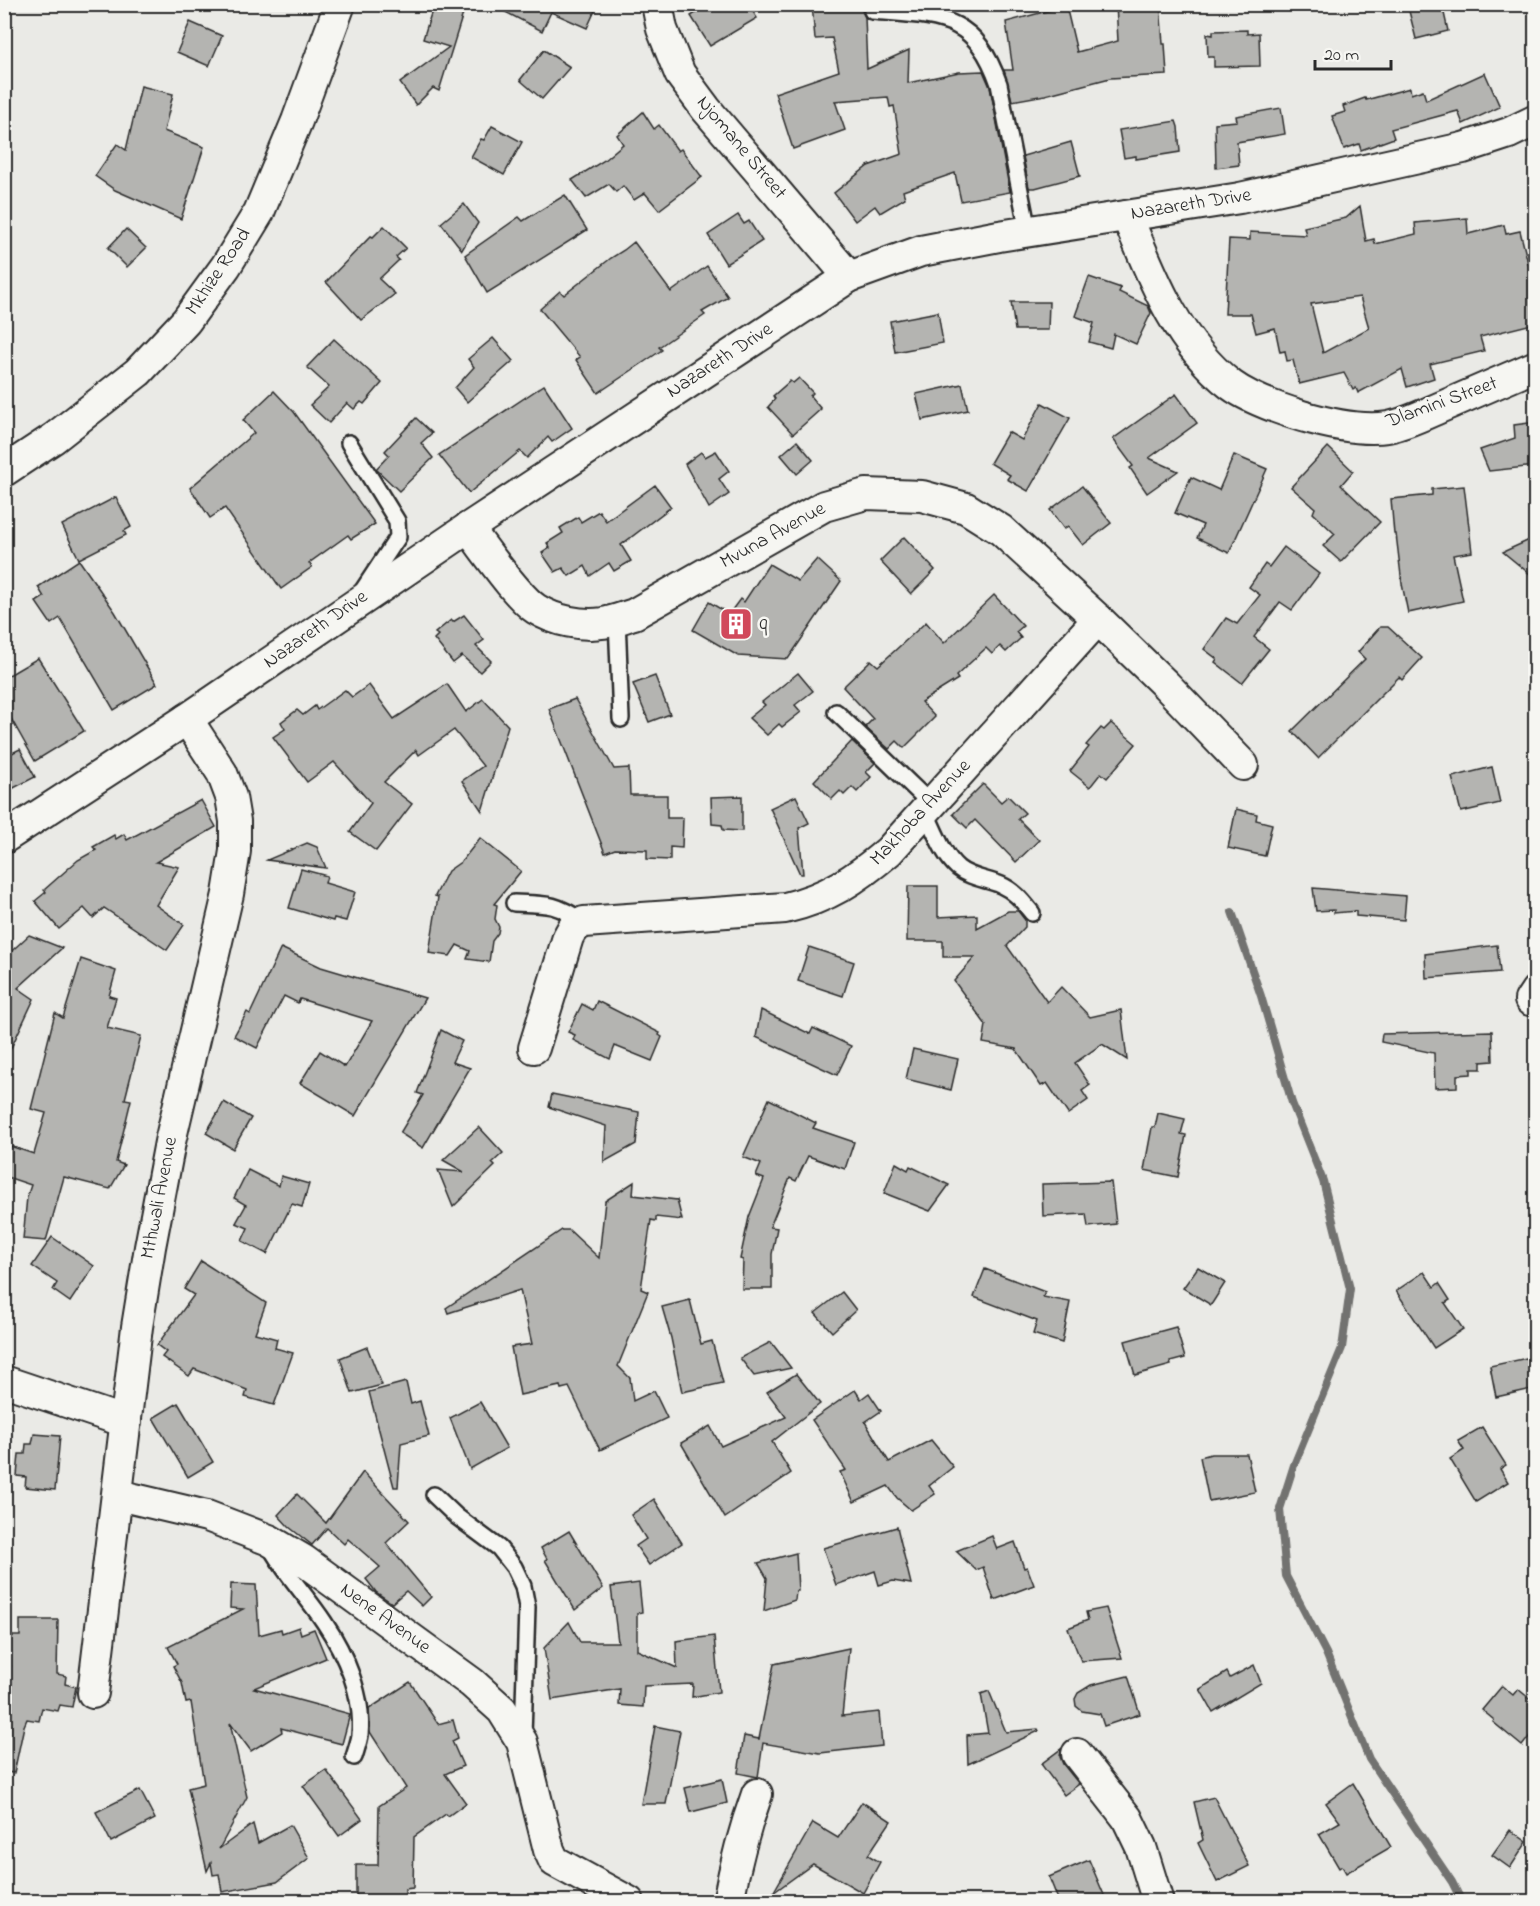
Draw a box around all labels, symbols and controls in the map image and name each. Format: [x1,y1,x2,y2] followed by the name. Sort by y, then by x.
[1315,33,1392,71] scale bar
[1324,43,1359,69] text: 20 m
[689,90,793,206] street label: Njomane Street
[1129,181,1253,229] street label: Nazareth Drive
[179,223,259,321] street label: Mkhize Road
[661,316,779,406] street label: Nazareth Drive
[1381,369,1502,437] street label: Dlamini Street
[715,495,831,577] street label: Mvuna Avenue
[258,583,374,677] street label: Nazareth Drive
[718,606,754,642] building icon: q
[759,610,767,639] place label: q
[864,753,978,873] street label: Makhoba Avenue
[134,1134,186,1262] street label: Mthwali Avenue
[334,1576,436,1662] street label: Nene Avenue

